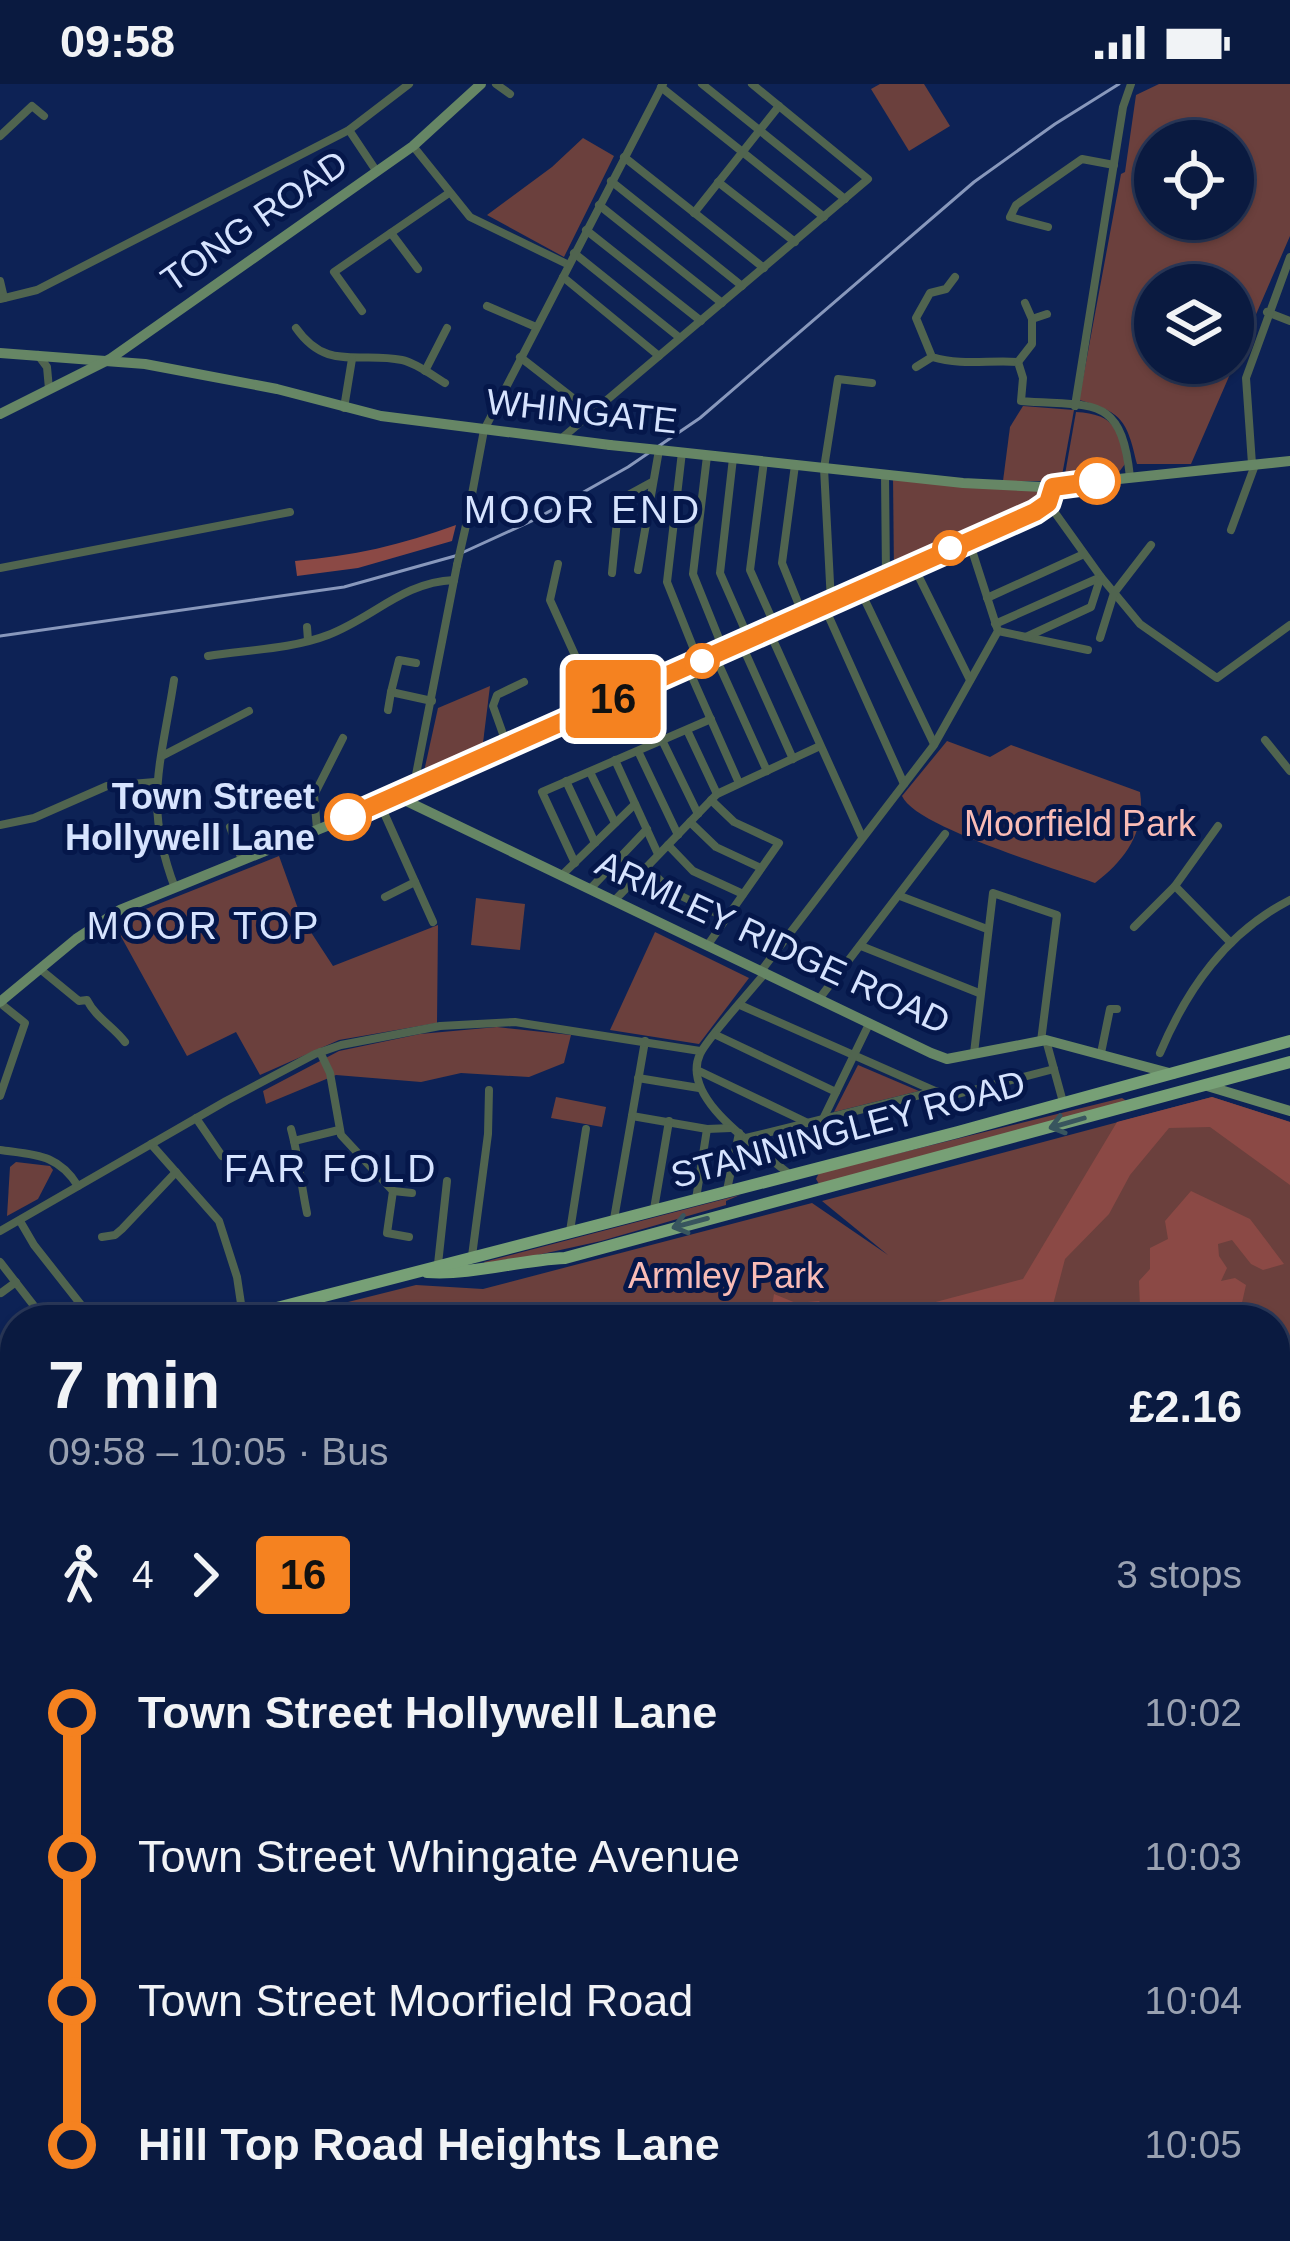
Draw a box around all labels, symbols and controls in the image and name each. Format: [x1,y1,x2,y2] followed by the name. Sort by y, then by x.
[60,16,175,67] text: 09:58
[1134,120,1254,384] map controls
[1134,120,1254,240] button: locate
[153,142,355,300] street label: TONG ROAD
[1134,264,1254,384] button: layers
[485,381,679,441] street label: WHINGATE
[1075,459,1119,503] unlabelled marker
[464,488,702,531] district label: MOOR END
[934,532,966,564] unlabelled marker
[686,645,718,677] unlabelled marker
[559,660,667,738] line badge: 16
[590,675,636,722] text: 16
[65,776,315,858] place label: Town Street Hollywell Lane
[326,795,370,839] marker: Town Street Hollywell Lane
[964,803,1197,844] park label: Moorfield Park
[590,842,956,1042] street label: ARMLEY RIDGE ROAD
[87,904,321,947] district label: MOOR TOP
[667,1062,1029,1196] street label: STANNINGLEY ROAD
[1048,1113,1086,1135] one-way arrow
[224,1147,438,1190] district label: FAR FOLD
[671,1213,709,1235] one-way arrow
[628,1255,825,1296] park label: Armley Park
[48,1348,220,1422] text: 7 min
[1129,1381,1242,1432] text: £2.16
[48,1430,388,1473] text: 09:58 – 10:05 · Bus
[48,1542,114,1608] icon: walk
[172,1542,238,1608] icon: forward
[280,1551,326,1598] text: 16
[132,1553,154,1596] text: 4
[1116,1553,1242,1596] text: 3 stops
[138,1687,717,1738] text: Town Street Hollywell Lane
[1144,1691,1242,1734] text: 10:02
[138,1831,740,1882] text: Town Street Whingate Avenue
[1144,1835,1242,1878] text: 10:03
[138,1975,693,2026] text: Town Street Moorfield Road
[1144,1979,1242,2022] text: 10:04
[138,2119,720,2170] text: Hill Top Road Heights Lane
[1144,2123,1242,2166] text: 10:05

